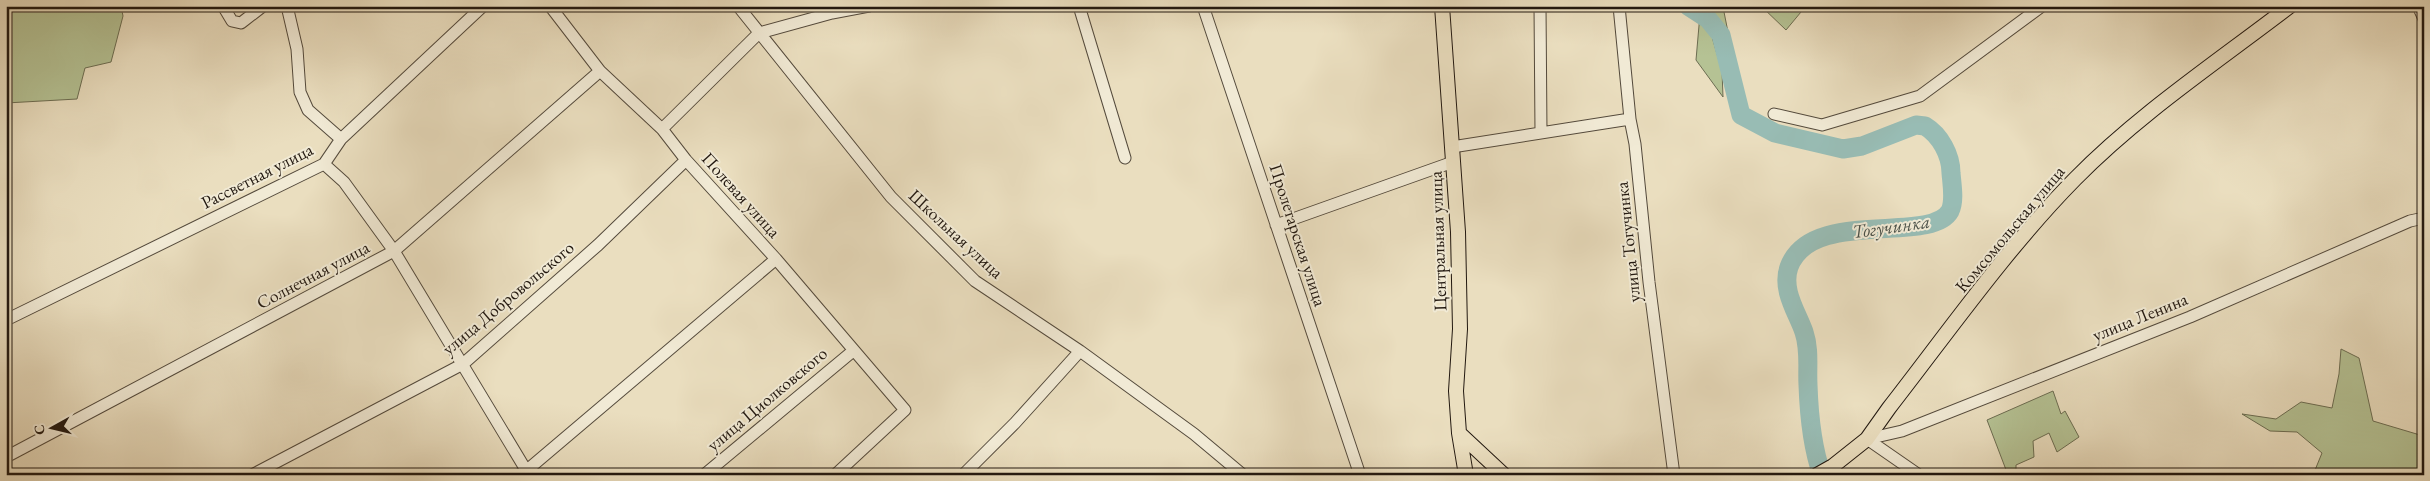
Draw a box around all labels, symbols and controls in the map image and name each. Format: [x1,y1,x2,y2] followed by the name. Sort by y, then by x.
[197,137,317,214] street label: Рассветная улица
[697,147,786,243] street label: Полевая улица
[1950,160,2070,297] street label: Комсомольская улица
[1265,161,1333,310] street label: Пролетарская улица
[1424,170,1451,311] street label: Центральная улица
[1610,180,1645,304] street label: улица Тогучинка
[904,184,1009,284] street label: Школьная улица
[1851,209,1931,244] water label: Тогучинка
[252,235,374,314] street label: Солнечная улица
[437,236,579,360] street label: улица Добровольского
[2089,287,2192,346] street label: улица Ленина
[702,341,832,456] street label: улица Циолковского
[28,404,78,454] north arrow
[30,424,49,436] text: С

